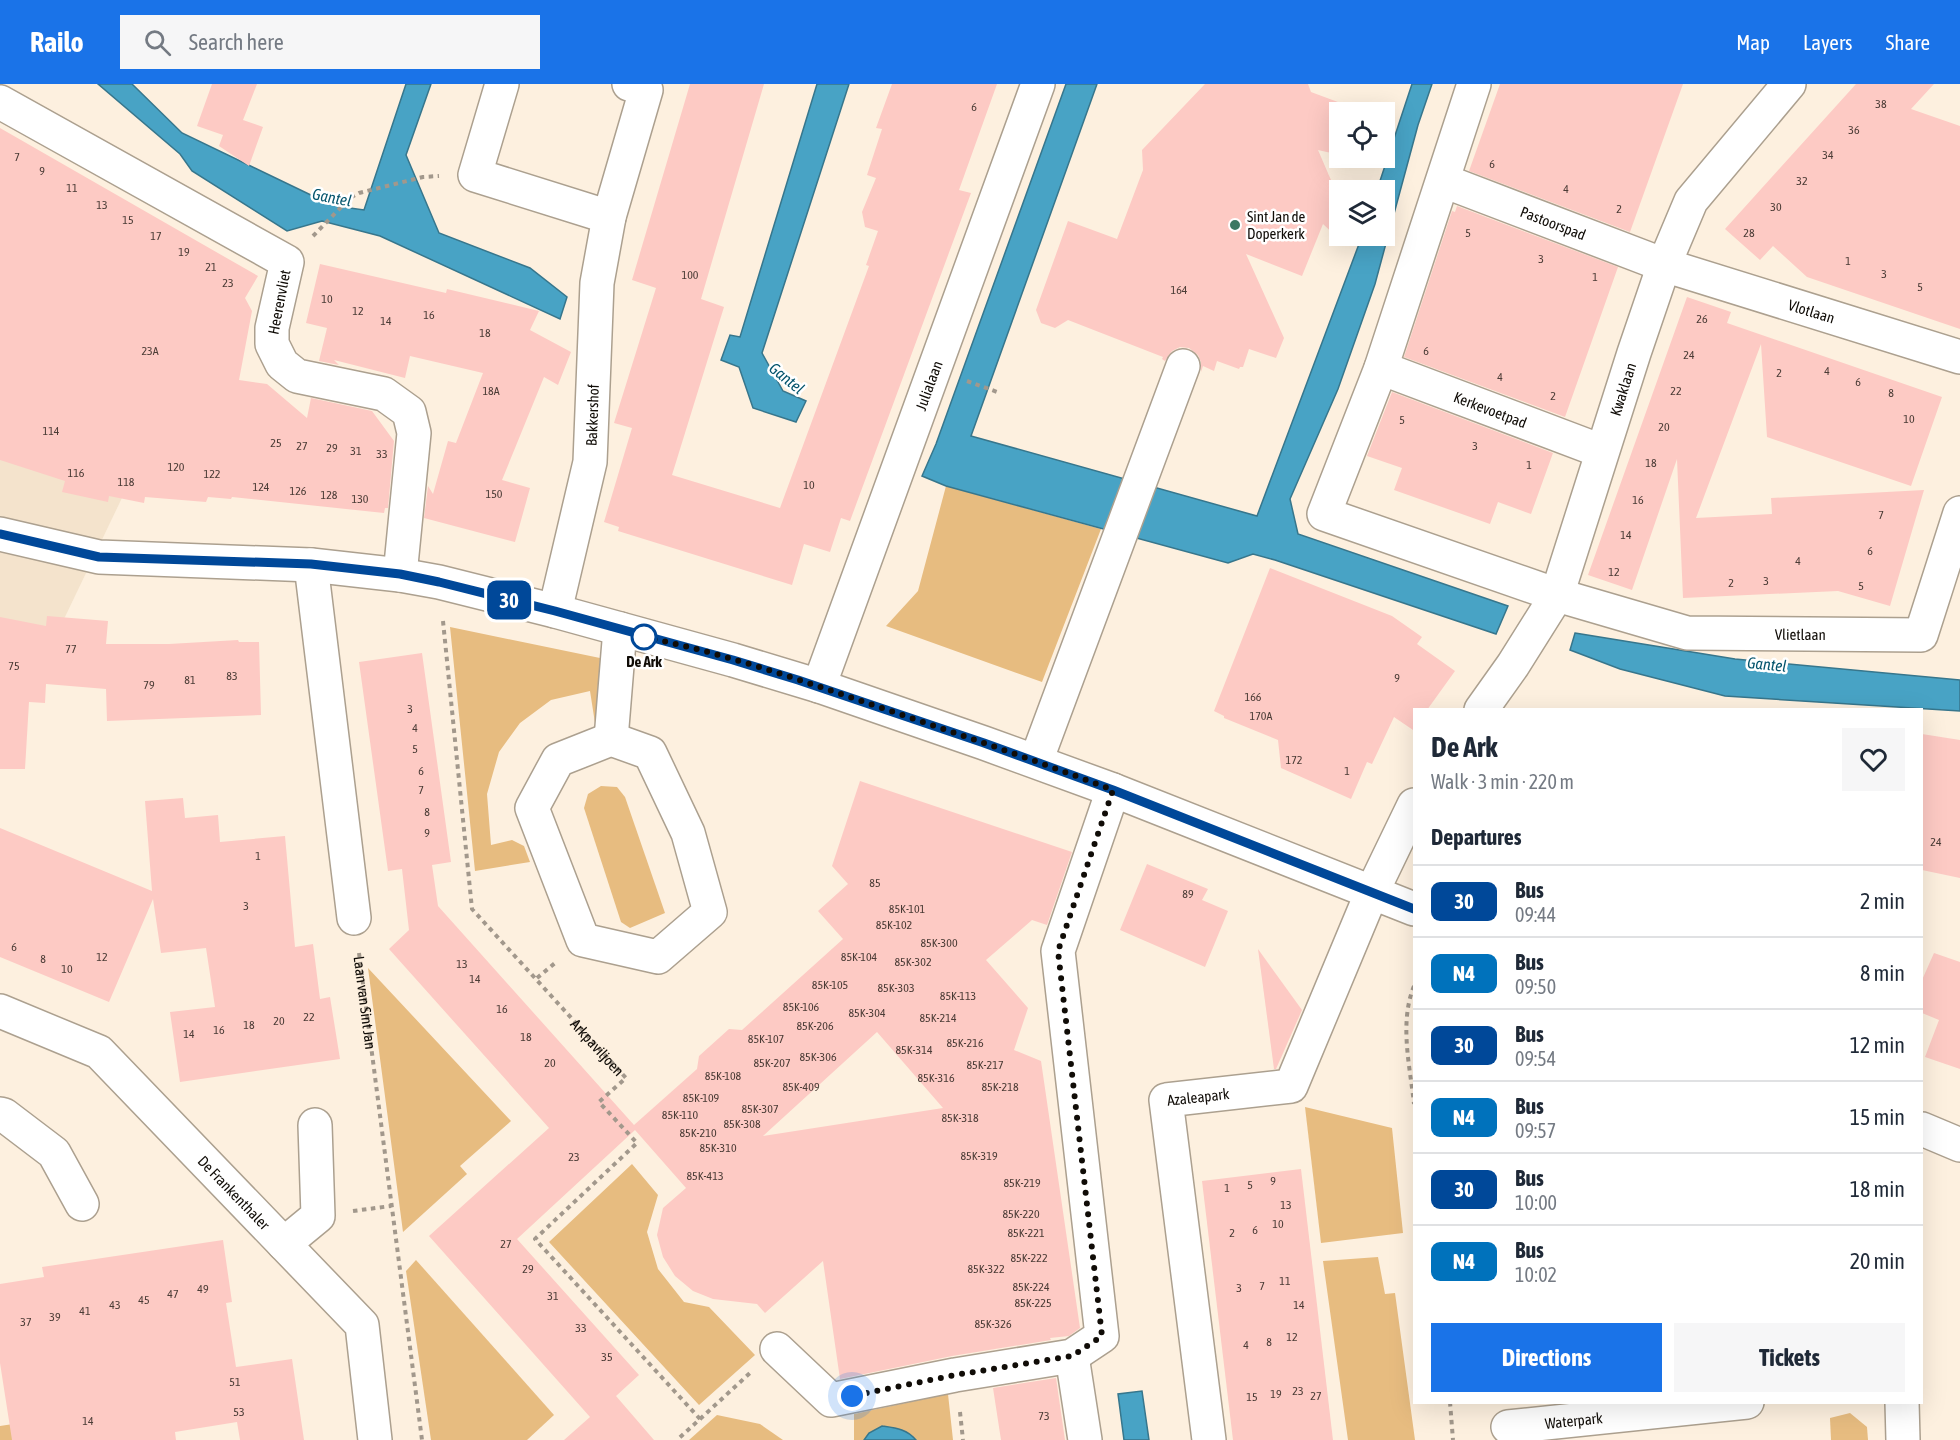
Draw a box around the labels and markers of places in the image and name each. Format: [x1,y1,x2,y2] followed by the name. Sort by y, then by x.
[1247,208,1306,242] place label: Sint Jan de Doperkerk
[1228,218,1242,232] marker: Sint Jan de Doperkerk
[631,624,657,650] marker: De Ark
[626,653,662,670] place label: De Ark

